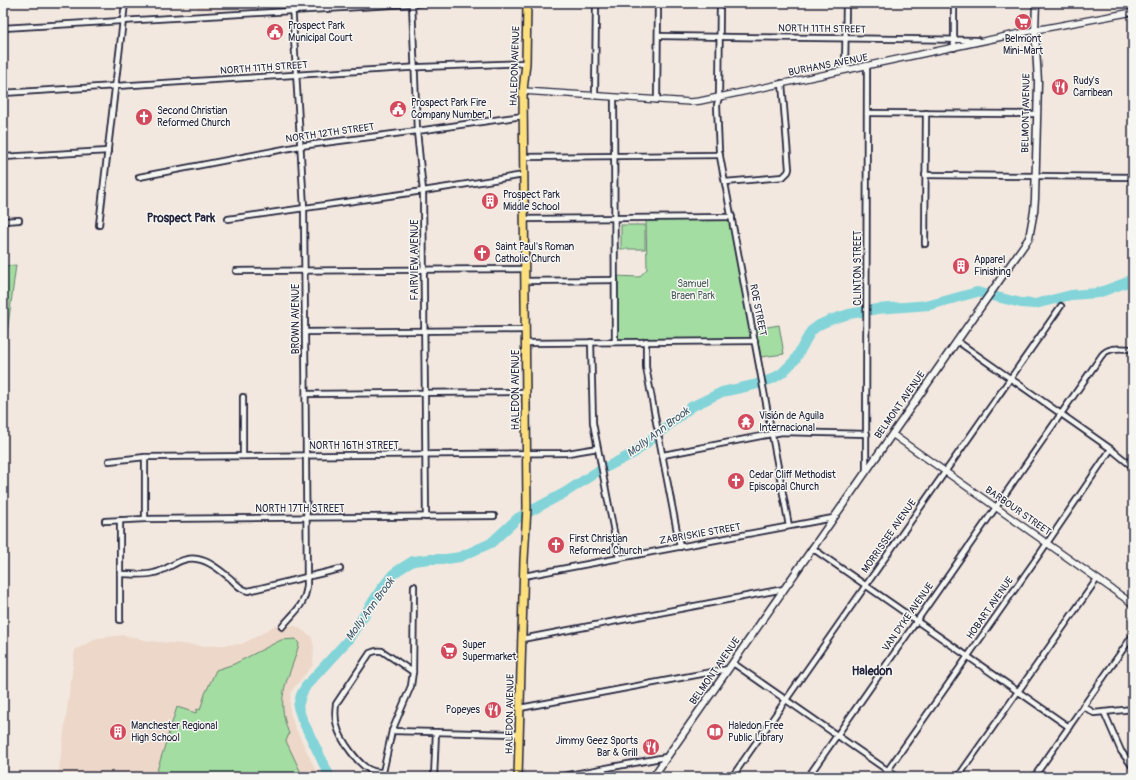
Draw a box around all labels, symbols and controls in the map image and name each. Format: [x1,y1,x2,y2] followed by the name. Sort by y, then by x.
[1013,12,1033,32] supermarket icon: Belmont Mini-Mart
[288,20,354,44] place label: Prospect Park Municipal Court
[265,22,285,42] public building icon: Prospect Park Municipal Court
[778,22,867,36] street label: NORTH 11TH STREET
[508,26,522,106] street label: HALEDON AVENUE
[1003,33,1044,57] place label: Belmont Mini-Mart
[787,51,869,79] street label: BURHANS AVENUE
[220,59,309,77] street label: NORTH 11TH STREET
[1019,73,1033,153] street label: BELMONT AVENUE
[1073,75,1113,99] place label: Rudy's Carribean
[1050,77,1070,97] restaurant icon: Rudy's Carribean
[411,97,492,121] place label: Prospect Park Fire Company Number 1
[388,99,408,119] public building icon: Prospect Park Fire Company Number 1
[157,105,231,129] place label: Second Christian Reformed Church
[134,107,154,127] church icon: Second Christian Reformed Church
[285,121,376,145] street label: NORTH 12TH STREET
[503,189,561,213] place label: Prospect Park Middle School
[480,191,500,211] building icon: Prospect Park Middle School
[147,211,216,226] district label: Prospect Park
[409,220,421,301] street label: FAIRVIEW AVENUE
[852,230,864,306] street label: CLINTON STREET
[495,241,575,265] place label: Saint Paul's Roman Catholic Church
[472,243,492,263] church icon: Saint Paul's Roman Catholic Church
[974,254,1011,278] place label: Apparel Finishing
[951,256,971,276] building icon: Apparel Finishing
[671,278,716,302] park label: Samuel Braen Park
[747,283,769,337] street label: ROE STREET
[290,284,302,354] street label: BROWN AVENUE
[510,350,522,430] street label: HALEDON AVENUE
[872,369,928,441] street label: BELMONT AVENUE
[624,404,693,460] water label: Molly Ann Brook
[759,410,824,434] place label: Visión de Aguila Internacional
[736,412,756,432] temple icon: Visión de Aguila Internacional
[309,440,399,452] street label: NORTH 16TH STREET
[749,469,837,493] place label: Cedar Cliff Methodist Episcopal Church
[726,471,746,491] church icon: Cedar Cliff Methodist Episcopal Church
[983,484,1054,538] street label: BARBOUR STREET
[859,497,919,575] street label: MORRISSEE AVENUE
[255,503,345,515] street label: NORTH 17TH STREET
[658,521,742,547] street label: ZABRISKIE STREET
[569,533,643,557] place label: First Christian Reformed Church
[546,535,566,555] church icon: First Christian Reformed Church
[343,574,398,643] water label: Molly Ann Brook
[964,574,1016,642] street label: HOBART AVENUE
[880,580,936,654] street label: VAN DYKE AVENUE
[687,635,743,707] street label: BELMONT AVENUE
[462,639,517,663] place label: Super Supermarket
[439,641,459,661] supermarket icon: Super Supermarket
[852,664,893,679] district label: Haledon
[503,674,517,754] street label: HALEDON AVENUE
[483,700,503,720] restaurant icon: Popeyes
[446,704,481,716] place label: Popeyes
[131,720,218,744] place label: Manchester Regional High School
[728,720,784,744] place label: Haledon Free Public Library
[108,722,128,742] building icon: Manchester Regional High School
[705,722,725,742] library icon: Haledon Free Public Library
[556,735,639,759] place label: Jimmy Geez Sports Bar & Grill
[641,737,661,757] restaurant icon: Jimmy Geez Sports Bar & Grill

